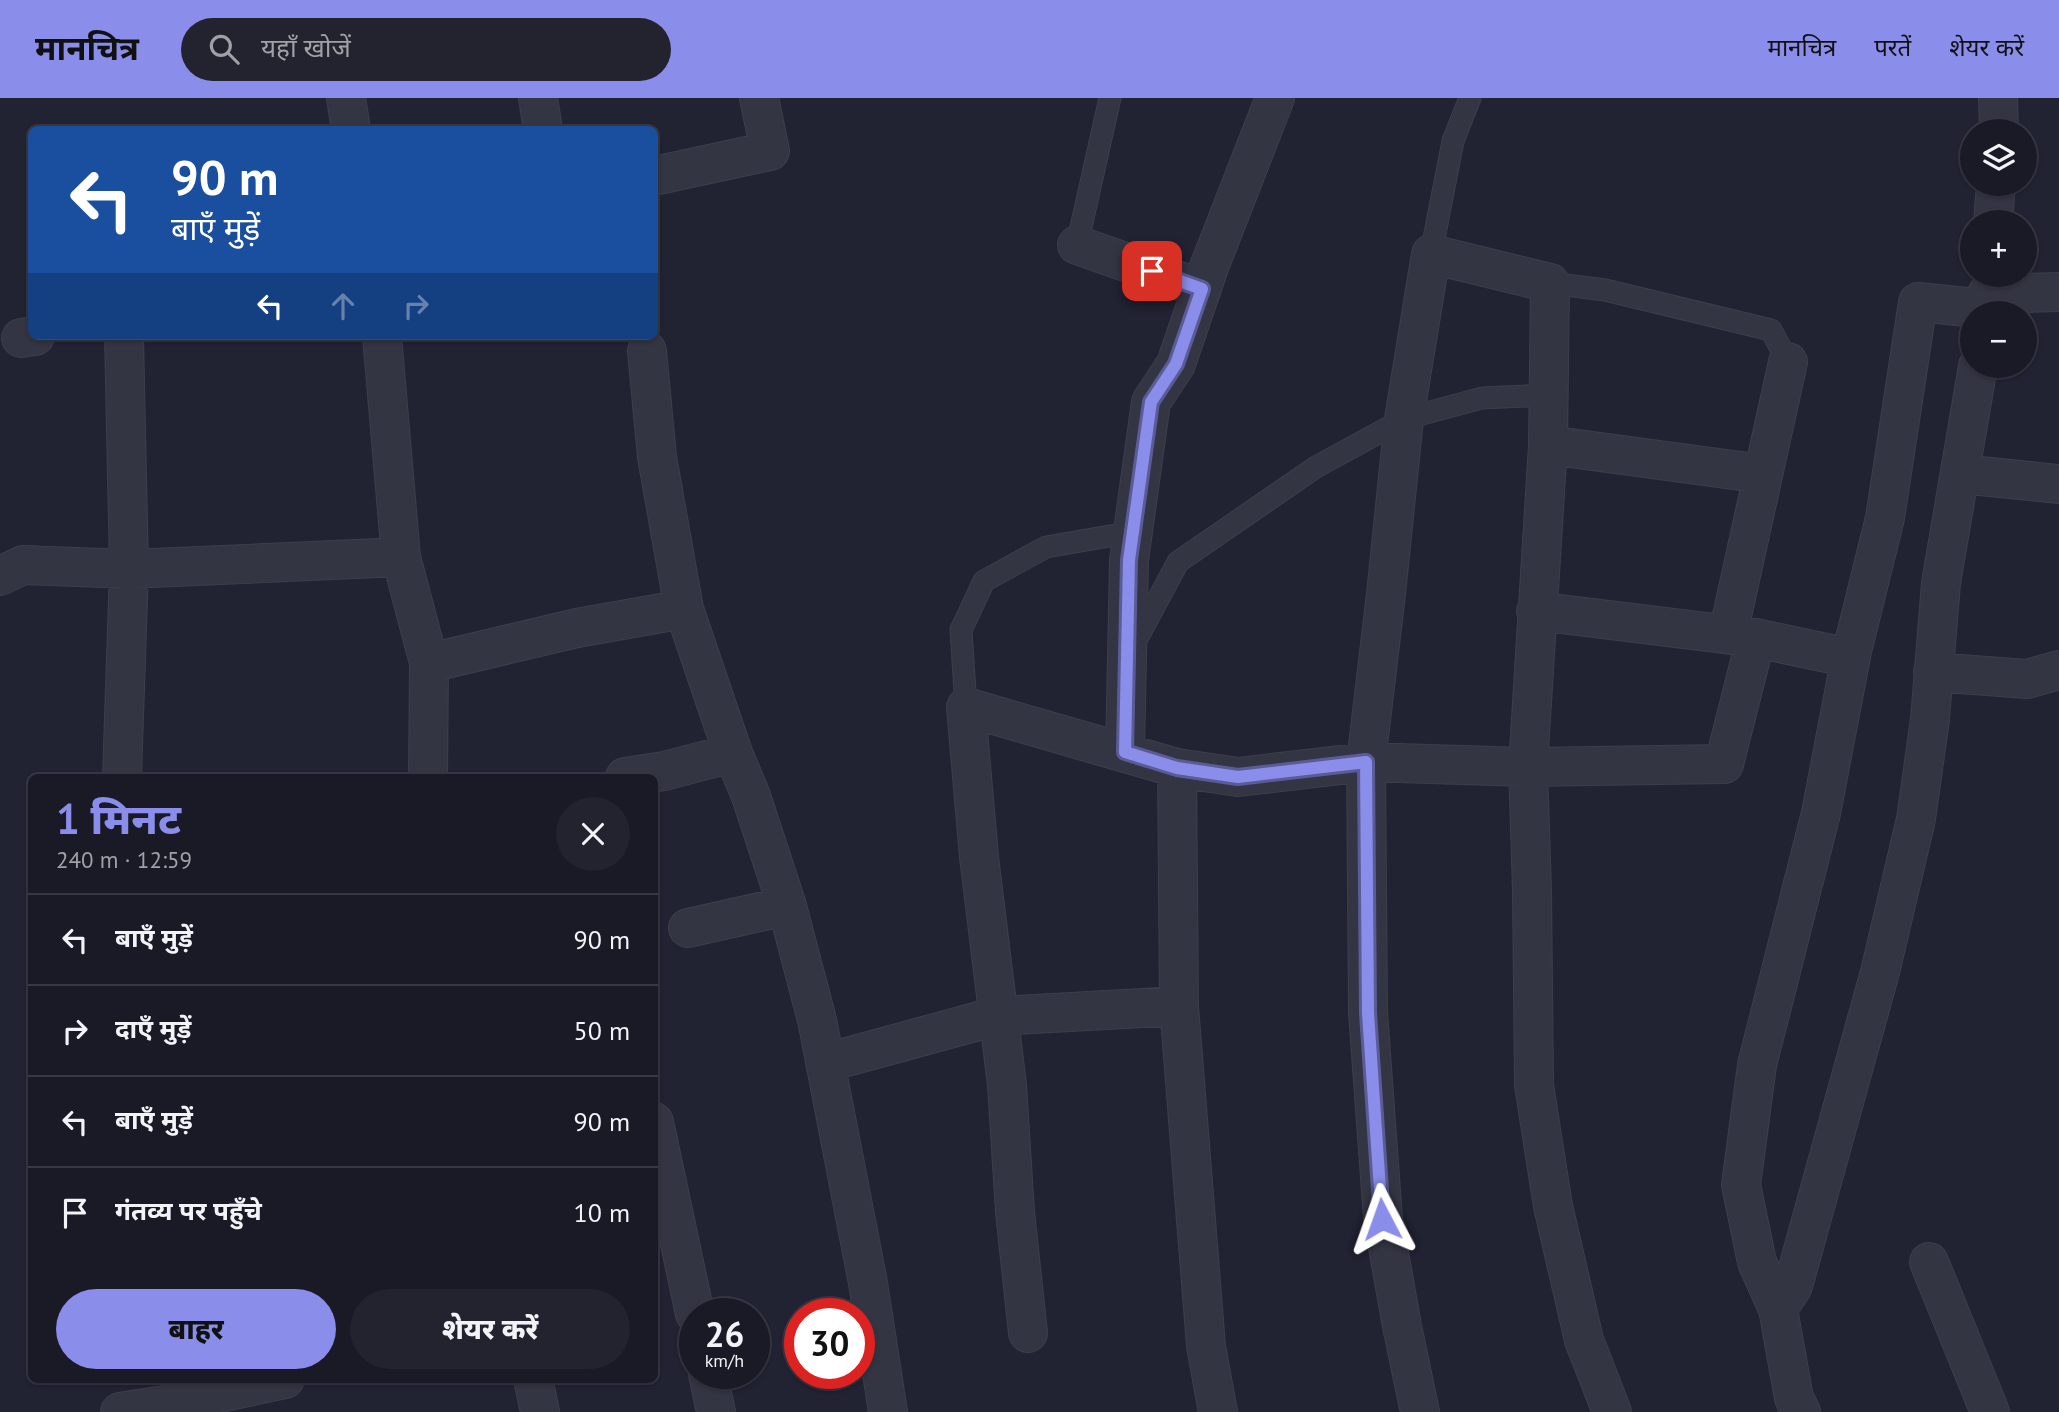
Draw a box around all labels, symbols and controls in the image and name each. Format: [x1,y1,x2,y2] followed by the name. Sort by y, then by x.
[181,18,671,81] search box
[35,26,139,69] text: मानचित्र
[205,30,243,68] icon: search
[261,31,351,64] text: यहाँ खोजें
[1768,32,1836,63] text: मानचित्र
[1874,32,1911,63] text: परतें
[1949,32,2024,63] text: शेयर करें
[1960,119,2037,378] map controls
[1960,119,2037,196] button: layers
[171,145,278,209] text: 90 m
[56,154,147,245] icon: left
[171,207,260,249] text: बाएँ मुड़ें
[1960,210,2037,287] button: +
[1122,241,1182,301] pin
[1133,252,1171,290] icon: arrive
[251,287,289,325] icon: left
[324,287,362,325] icon: ahead
[397,287,435,325] icon: right
[1960,301,2037,378] button: −
[56,791,181,846] text: 1 मिनट
[556,797,630,871] button: close
[56,845,192,874] text: 240 m · 12:59
[56,921,94,959] icon: left
[115,921,193,954] text: बाएँ मुड़ें
[574,923,630,956] text: 90 m
[56,1012,94,1050] icon: right
[115,1012,191,1045] text: दाएँ मुड़ें
[574,1014,630,1047] text: 50 m
[56,1103,94,1141] icon: left
[115,1103,193,1136] text: बाएँ मुड़ें
[574,1105,630,1138] text: 90 m
[1345,1182,1419,1256] position arrow
[56,1194,94,1232] icon: arrive
[115,1194,262,1227] text: गंतव्य पर पहुँचे
[574,1196,630,1229] text: 10 m
[56,1289,336,1369] button: बाहर
[350,1289,630,1369] button: शेयर करें
[784,1298,875,1389] speed limit sign: 30
[705,1311,744,1357] text: 26
[705,1349,744,1372] text: km/h

